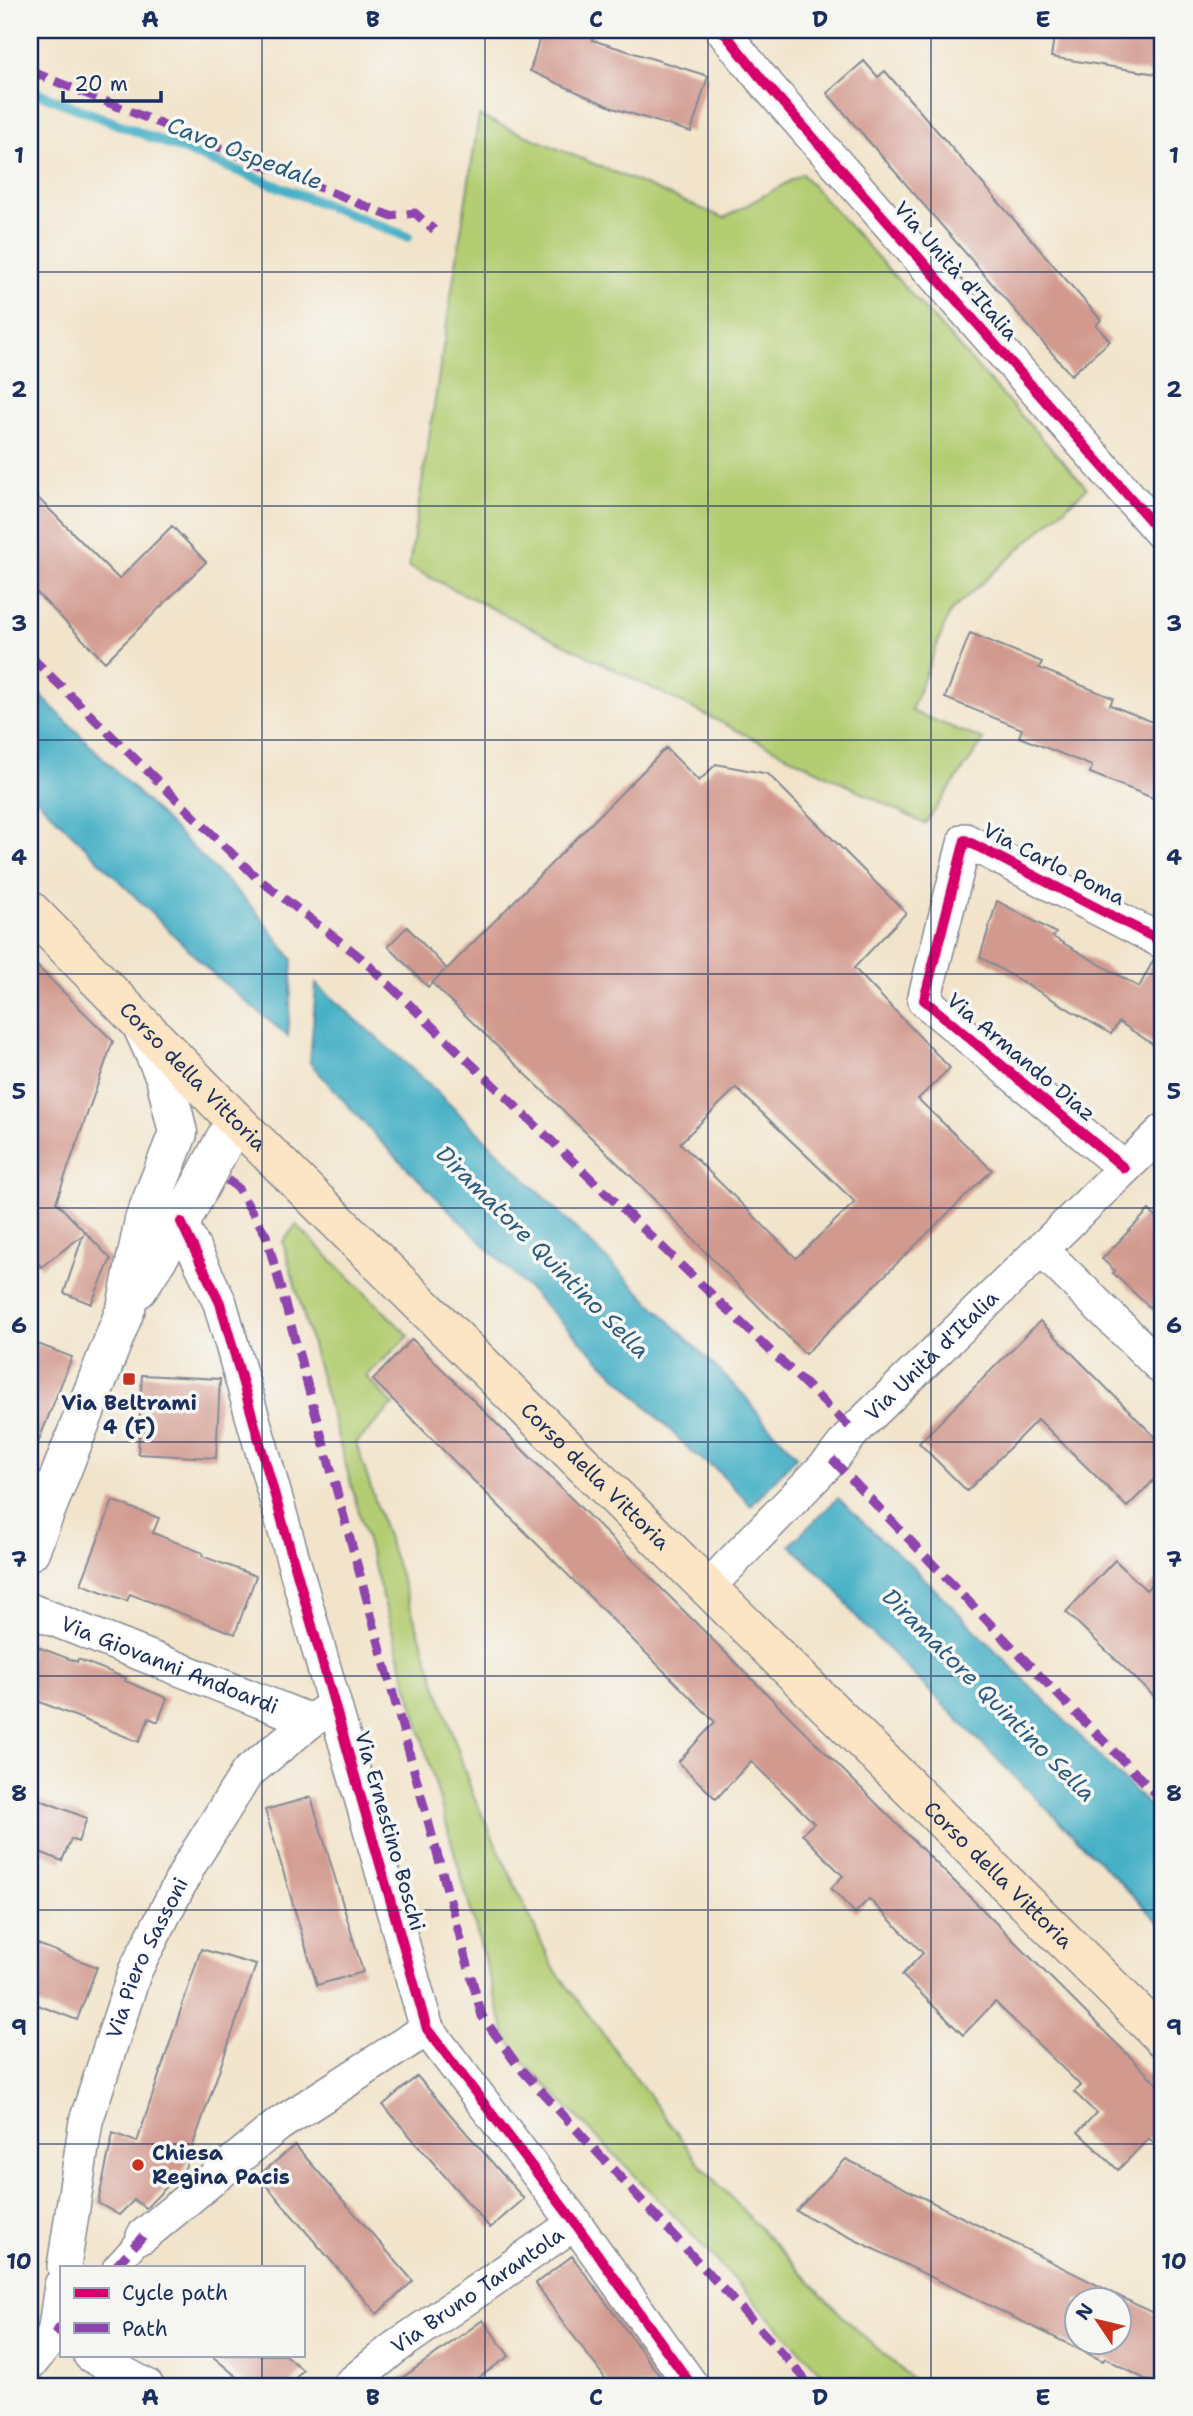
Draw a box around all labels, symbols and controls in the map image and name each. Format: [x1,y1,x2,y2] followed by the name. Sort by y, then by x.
[141,4,159,34] text: A
[366,4,380,34] text: B
[589,4,603,34] text: C
[812,4,828,34] text: D
[1035,4,1051,34] text: E
[63,60,161,104] scale bar
[74,70,128,98] text: 20 m
[163,110,327,196] water label: Cavo Ospedale
[14,140,24,170] text: 1
[1169,140,1179,170] text: 1
[888,195,1024,347] street label: Via Unità d'Italia
[11,374,27,404] text: 2
[1166,374,1182,404] text: 2
[11,608,27,638] text: 3
[1166,608,1182,638] text: 3
[978,816,1130,912] street label: Via Carlo Poma
[11,842,27,872] text: 4
[1166,842,1182,872] text: 4
[941,986,1101,1128] street label: Via Armando Diaz
[113,996,273,1157] street label: Corso della Vittoria
[12,1076,26,1106] text: 5
[1167,1076,1181,1106] text: 5
[430,1139,656,1365] water label: Diramatore Quintino Sella
[859,1284,1005,1427] street label: Via Unità d'Italia
[11,1310,27,1340] text: 6
[1166,1310,1182,1340] text: 6
[121,1371,137,1387] marker: Via Beltrami 4 (F)
[61,1389,197,1441] place label: Via Beltrami 4 (F)
[514,1396,676,1556] street label: Corso della Vittoria
[11,1544,27,1574] text: 7
[1166,1544,1182,1574] text: 7
[876,1582,1102,1808] water label: Diramatore Quintino Sella
[57,1610,282,1721] street label: Via Giovanni Andoardi
[348,1728,432,1934] street label: Via Ernestino Boschi
[11,1778,27,1808] text: 8
[1166,1778,1182,1808] text: 8
[918,1795,1079,1955] street label: Corso della Vittoria
[100,1873,195,2042] street label: Via Piero Sassoni
[11,2012,27,2042] text: 9
[1166,2012,1182,2042] text: 9
[152,2139,290,2191] place label: Chiesa Regina Pacis
[130,2157,146,2173] marker: Chiesa Regina Pacis
[386,2221,569,2360] street label: Via Bruno Tarantola
[6,2246,32,2276] text: 10
[1161,2246,1187,2276] text: 10
[60,2266,304,2356] legend
[122,2279,228,2307] text: Cycle path
[1064,2286,1134,2356] north arrow
[1070,2298,1099,2325] text: N
[122,2315,168,2343] text: Path
[141,2382,159,2412] text: A
[366,2382,380,2412] text: B
[589,2382,603,2412] text: C
[812,2382,828,2412] text: D
[1035,2382,1051,2412] text: E

